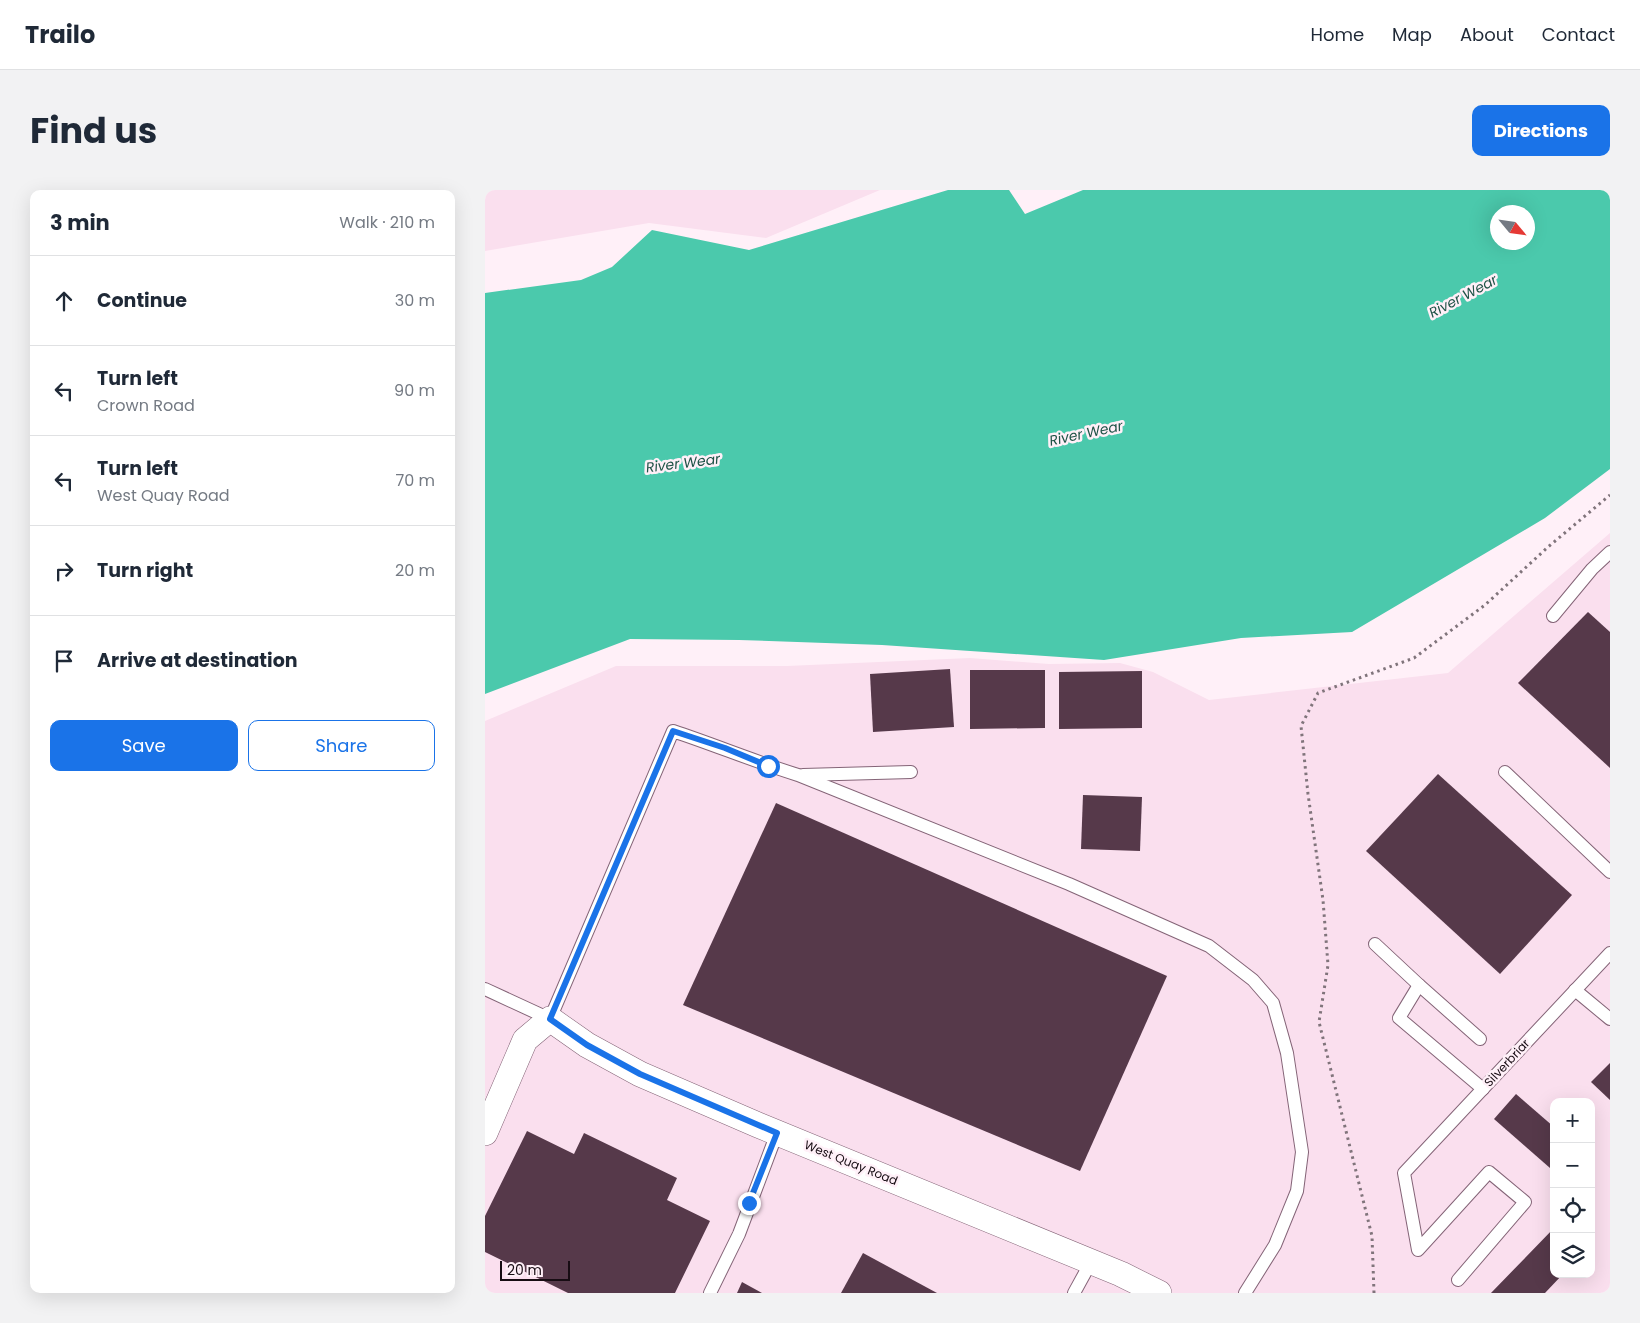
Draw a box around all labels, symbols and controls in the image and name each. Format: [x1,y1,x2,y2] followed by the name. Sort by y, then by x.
[25,18,95,51] text: Trailo
[1310,22,1364,47] text: Home
[1392,22,1432,47] text: Map
[1460,22,1514,47] text: About
[1542,22,1615,47] text: Contact
[1472,105,1610,156] button: Directions
[30,106,157,155] text: Find us
[1490,205,1535,250] north arrow
[50,208,110,237] text: 3 min
[339,211,435,234] text: Walk · 210 m
[1425,269,1501,322] water label: River Wear
[50,287,78,315] icon: ahead
[97,287,187,314] text: Continue
[395,289,435,312] text: 30 m
[97,365,178,392] text: Turn left
[50,377,78,405] icon: left
[394,379,435,402] text: 90 m
[97,394,195,417] text: Crown Road
[1047,415,1125,451] water label: River Wear
[645,448,722,477] water label: River Wear
[97,455,178,482] text: Turn left
[50,467,78,495] icon: left
[395,469,435,492] text: 70 m
[97,484,230,507] text: West Quay Road
[50,557,78,585] icon: right
[97,557,193,584] text: Turn right
[395,559,435,582] text: 20 m
[50,647,78,675] icon: arrive
[97,647,298,674] text: Arrive at destination
[50,720,238,771] button: Save
[248,720,435,771] button: Share
[757,755,780,778] route start
[1480,1035,1534,1090] street label: Silverbriar
[1550,1098,1595,1278] map controls
[1550,1098,1595,1143] button: +
[802,1136,900,1189] street label: West Quay Road
[1550,1143,1595,1188] button: −
[1550,1188,1595,1233] button: locate
[738,1192,761,1215] route end
[1550,1233,1595,1278] button: layers
[500,1258,570,1281] scale bar
[507,1260,542,1280] text: 20 m

